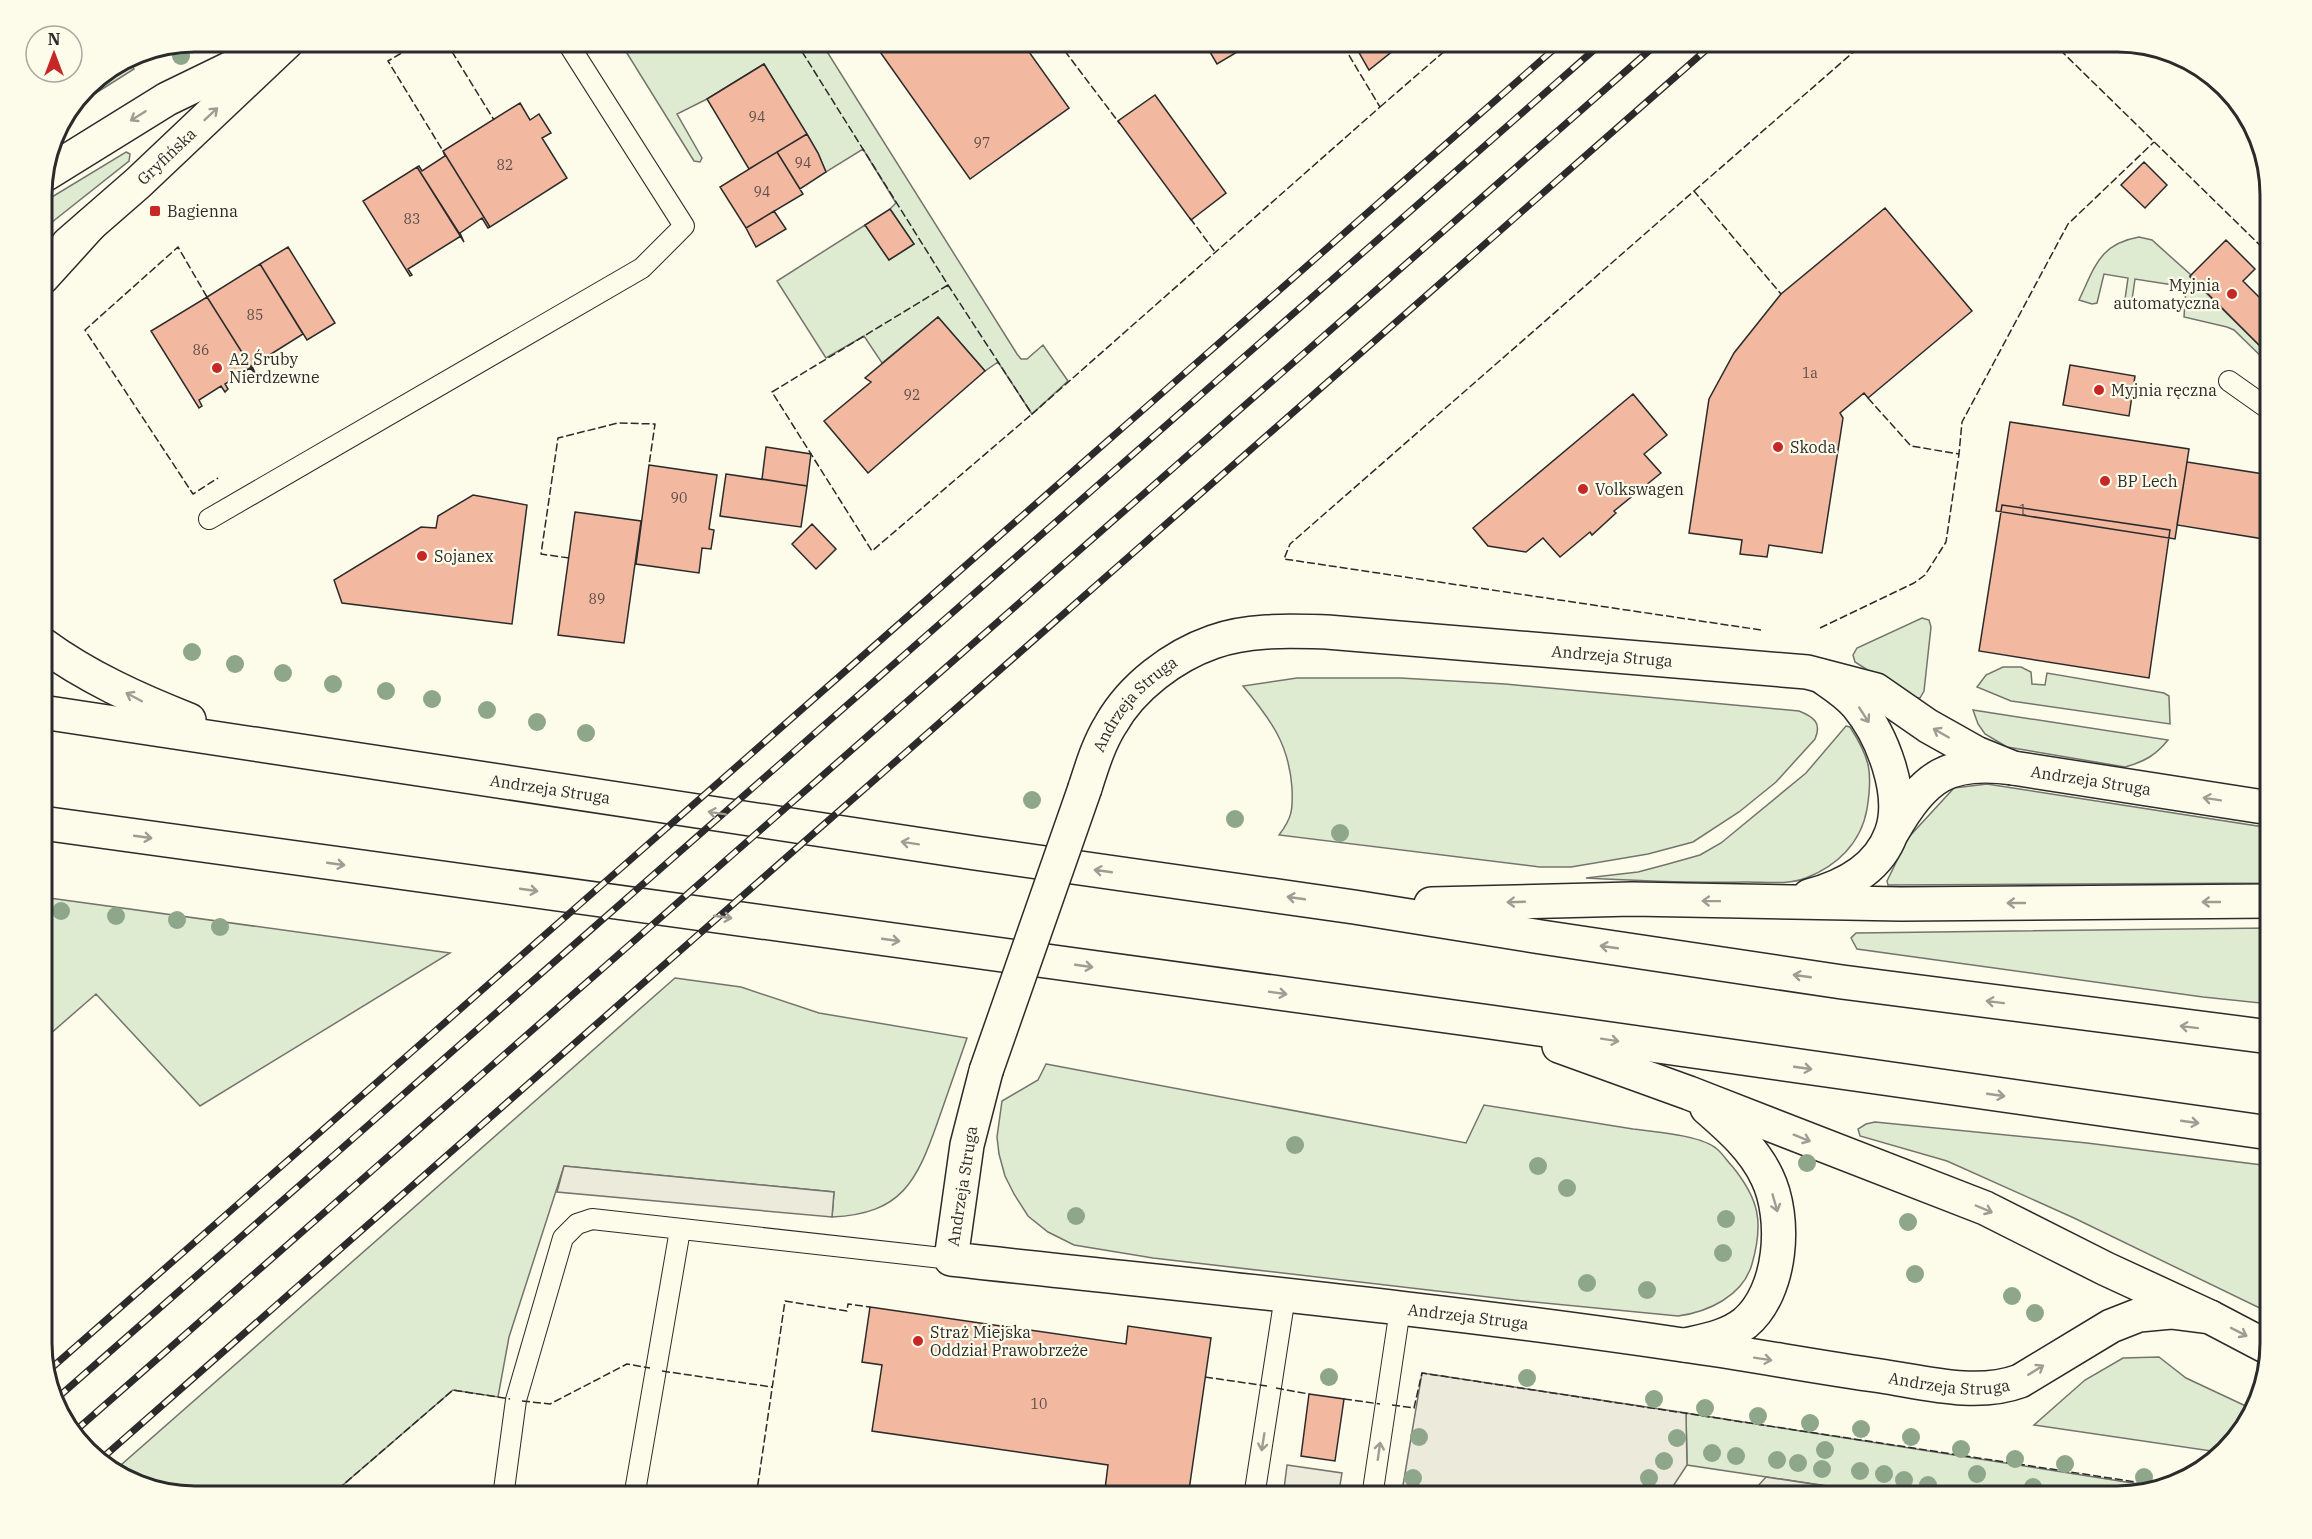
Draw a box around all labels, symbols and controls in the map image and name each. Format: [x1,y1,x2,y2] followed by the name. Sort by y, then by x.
[24,24,84,84] north arrow
[48,29,60,49] text: N
[203,107,218,121] one-way arrow
[749,108,765,126] house number: 94
[130,110,147,123] one-way arrow
[133,123,200,189] street label: Gryfińska
[974,134,990,152] house number: 97
[795,154,811,172] house number: 94
[497,156,513,174] house number: 82
[754,183,770,201] house number: 94
[167,201,238,221] place label: Bagienna
[148,204,162,218] marker: Bagienna
[404,210,420,228] house number: 83
[2114,275,2220,313] place label: Myjnia automatyczna
[2225,287,2239,301] marker: Myjnia automatyczna
[247,306,263,324] house number: 85
[193,341,209,359] house number: 86
[229,348,320,387] place label: A2 Śruby Nierdzewne
[210,361,224,375] marker: A2 Śruby Nierdzewne
[1802,364,1818,382] house number: 1a
[2111,380,2217,400] place label: Myjnia ręczna
[2092,383,2106,397] marker: Myjnia ręczna
[904,386,920,404] house number: 92
[1790,437,1836,457] place label: Skoda
[1771,440,1785,454] marker: Skoda
[2117,471,2178,491] place label: BP Lech
[2098,474,2112,488] marker: BP Lech
[1595,479,1684,499] place label: Volkswagen
[1576,482,1590,496] marker: Volkswagen
[671,489,687,507] house number: 90
[2019,501,2027,519] house number: 1
[434,546,494,566] place label: Sojanex
[415,549,429,563] marker: Sojanex
[589,590,605,608] house number: 89
[1551,641,1674,671] street label: Andrzeja Struga
[1088,651,1181,755] street label: Andrzeja Struga
[125,691,143,702] one-way arrow
[1858,706,1870,723] one-way arrow
[1933,727,1950,739] one-way arrow
[2029,761,2153,799] street label: Andrzeja Struga
[489,770,612,808] street label: Andrzeja Struga
[2203,793,2223,804] one-way arrow
[708,808,727,819] one-way arrow
[133,832,152,843] one-way arrow
[900,837,920,848] one-way arrow
[326,858,346,869] one-way arrow
[1093,865,1113,876] one-way arrow
[519,885,539,896] one-way arrow
[1286,893,1306,904] one-way arrow
[1506,896,1526,907] one-way arrow
[1701,896,1721,907] one-way arrow
[2202,896,2222,908] one-way arrow
[2007,897,2027,909] one-way arrow
[712,911,732,922] one-way arrow
[881,935,901,946] one-way arrow
[1600,942,1620,953] one-way arrow
[1074,961,1094,972] one-way arrow
[1793,970,1812,981] one-way arrow
[1267,987,1287,998] one-way arrow
[1986,996,2006,1007] one-way arrow
[2179,1021,2199,1032] one-way arrow
[1600,1034,1620,1045] one-way arrow
[1793,1063,1813,1074] one-way arrow
[1986,1090,2006,1101] one-way arrow
[2179,1117,2199,1128] one-way arrow
[943,1124,981,1248] street label: Andrzeja Struga
[1793,1133,1811,1144] one-way arrow
[1770,1193,1781,1212] one-way arrow
[1975,1203,1993,1215] one-way arrow
[1407,1299,1530,1334] street label: Andrzeja Struga
[930,1322,1088,1360] place label: Straż Miejska Oddział Prawobrzeże
[2230,1327,2248,1339] one-way arrow
[911,1334,925,1348] marker: Straż Miejska Oddział Prawobrzeże
[1753,1353,1773,1364] one-way arrow
[2027,1364,2044,1376] one-way arrow
[1887,1367,2012,1398] street label: Andrzeja Struga
[1031,1395,1047,1413] house number: 10
[1257,1432,1268,1451] one-way arrow
[1374,1441,1385,1461] one-way arrow

